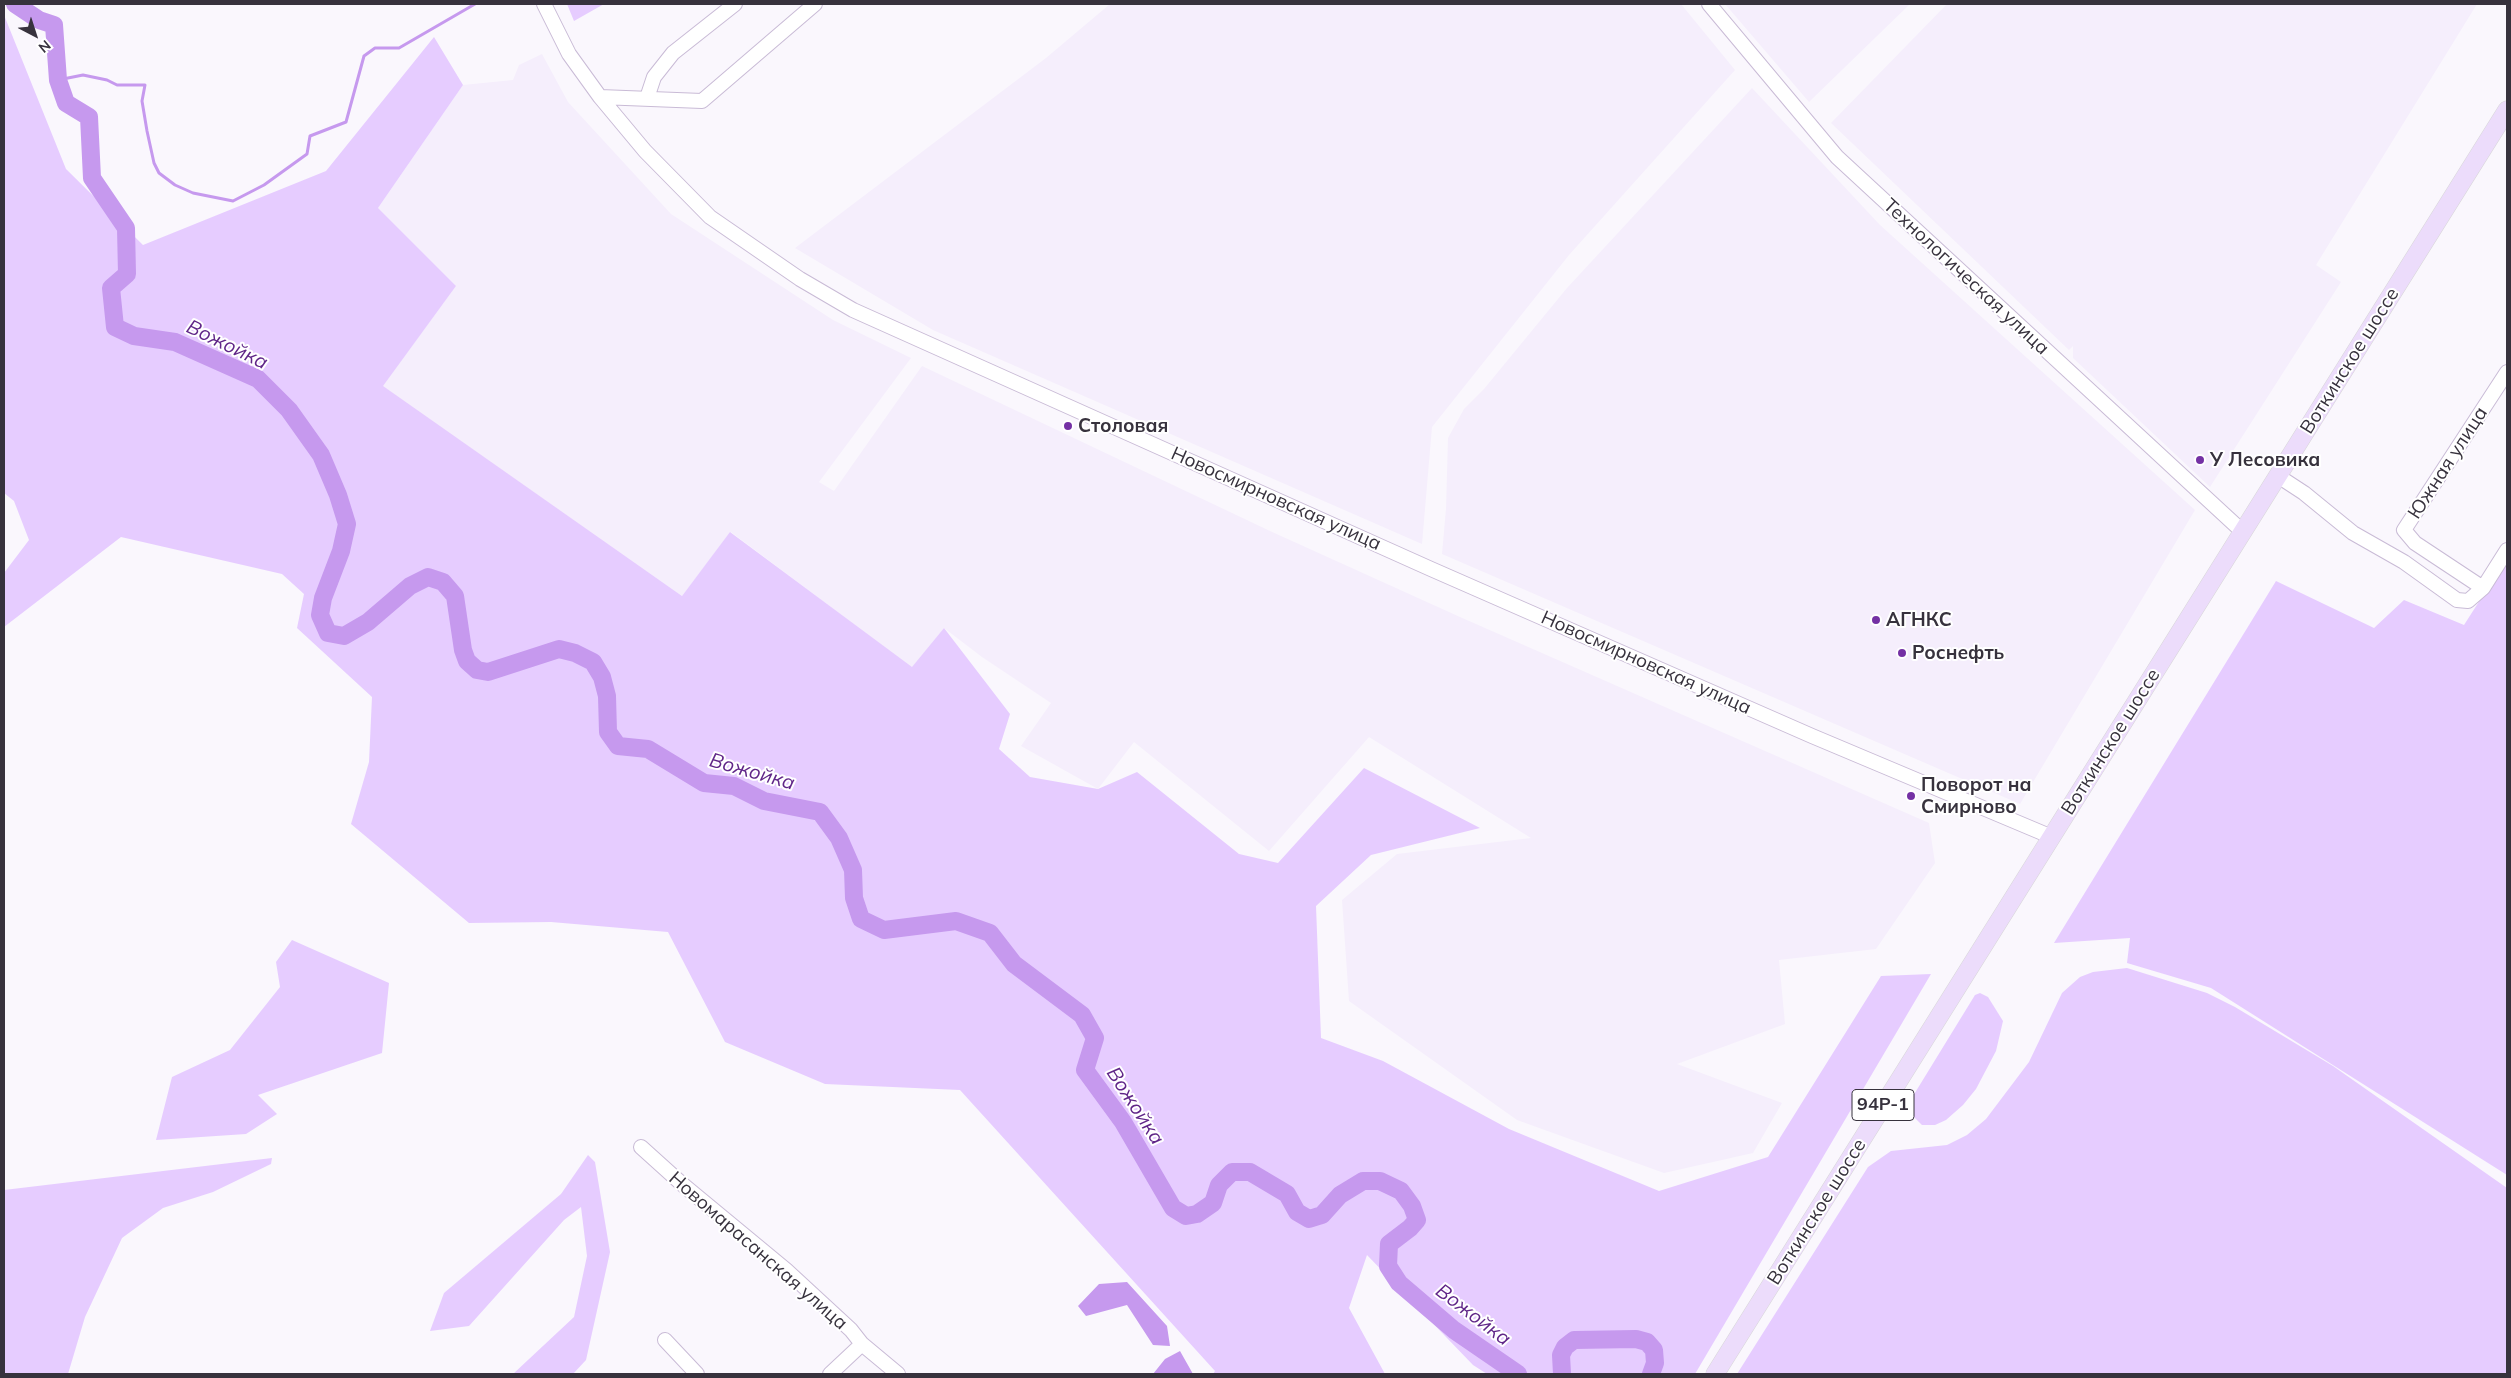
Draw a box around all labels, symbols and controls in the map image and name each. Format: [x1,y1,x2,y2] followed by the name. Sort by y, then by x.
[10,10,60,60] north arrow
[35,36,54,57] text: N
[1878,194,2054,360] street label: Технологическая улица
[2296,284,2404,438] street label: Воткинское шоссе
[182,315,272,375] water label: Вожойка
[2403,403,2493,523] street label: Южная улица
[1078,415,1168,437] place label: Столовая
[1062,420,1074,432] marker: Столовая
[1167,442,1385,556] street label: Новосмирновская улица
[2210,449,2320,471] place label: У Лесовика
[2194,454,2206,466] marker: У Лесовика
[1537,606,1755,720] street label: Новосмирновская улица
[1886,609,1952,631] place label: АГНКС
[1870,614,1882,626] marker: АГНКС
[1912,642,2004,664] place label: Роснефть
[1896,647,1908,659] marker: Роснефть
[2057,665,2165,819] street label: Воткинское шоссе
[706,748,798,796] water label: Вожойка
[1921,774,2031,818] place label: Поворот на Смирново
[1905,790,1917,802] marker: Поворот на Смирново
[1101,1063,1169,1149] water label: Вожойка
[1852,1090,1914,1120] road number: 94Р-1
[1763,1135,1871,1289] street label: Воткинское шоссе
[664,1167,852,1335] street label: Новомарасанская улица
[1431,1279,1515,1351] water label: Вожойка

